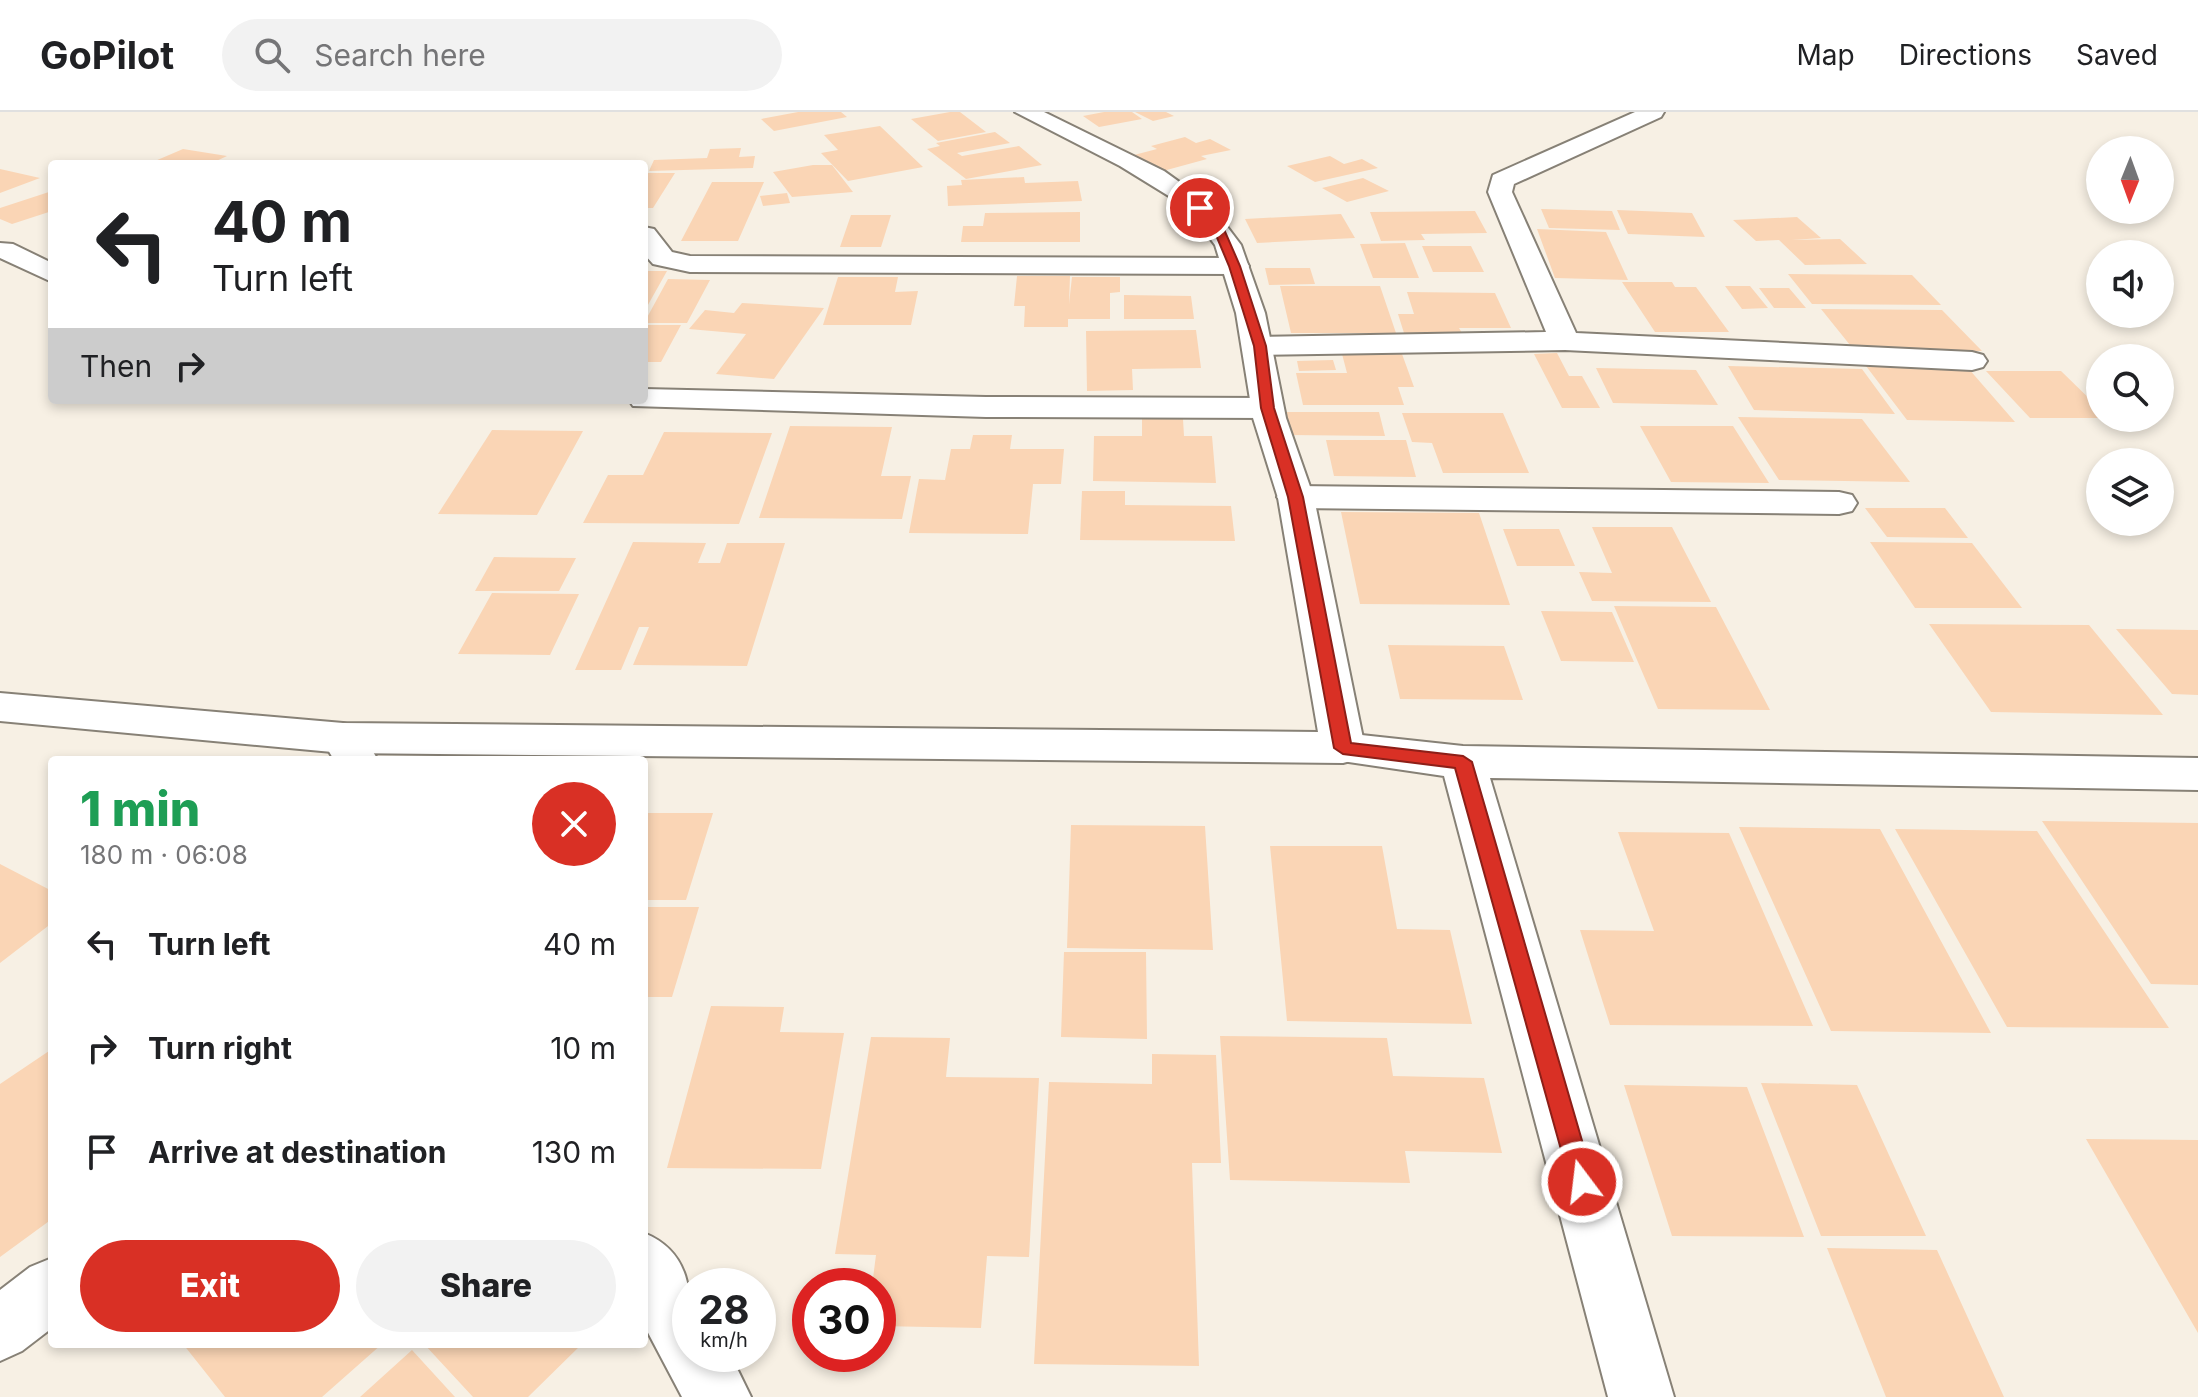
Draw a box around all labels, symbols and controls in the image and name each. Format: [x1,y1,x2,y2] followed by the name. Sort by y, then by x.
[222,19,782,91] search box
[40,32,174,78] text: GoPilot
[250,33,294,77] icon: search
[314,37,486,73] text: Search here
[1796,38,1855,72] text: Map
[1899,38,2032,72] text: Directions
[2076,38,2158,72] text: Saved
[2086,136,2174,224] north arrow
[2086,136,2174,536] map controls
[1166,174,1234,242] pin
[1178,186,1222,230] icon: arrive
[212,188,352,256] text: 40 m
[80,192,184,296] icon: left
[2086,240,2174,328] button: sound
[212,256,353,300] text: Turn left
[168,344,212,388] icon: right
[2086,344,2174,432] button: search
[80,348,152,384] text: Then
[2086,448,2174,536] button: layers
[80,779,200,838] text: 1 min
[532,782,616,866] button: close
[80,839,248,870] text: 180 m · 06:08
[80,922,124,966] icon: left
[148,926,270,962] text: Turn left
[543,926,616,962] text: 40 m
[80,1026,124,1070] icon: right
[148,1030,292,1066] text: Turn right
[550,1030,616,1066] text: 10 m
[80,1130,124,1174] icon: arrive
[148,1134,446,1170] text: Arrive at destination
[532,1134,616,1170] text: 130 m
[1540,1140,1624,1224] position arrow
[80,1240,340,1332] button: Exit
[356,1240,616,1332] button: Share
[792,1268,896,1372] speed limit sign: 30
[698,1285,750,1334] text: 28
[700,1328,748,1352] text: km/h

